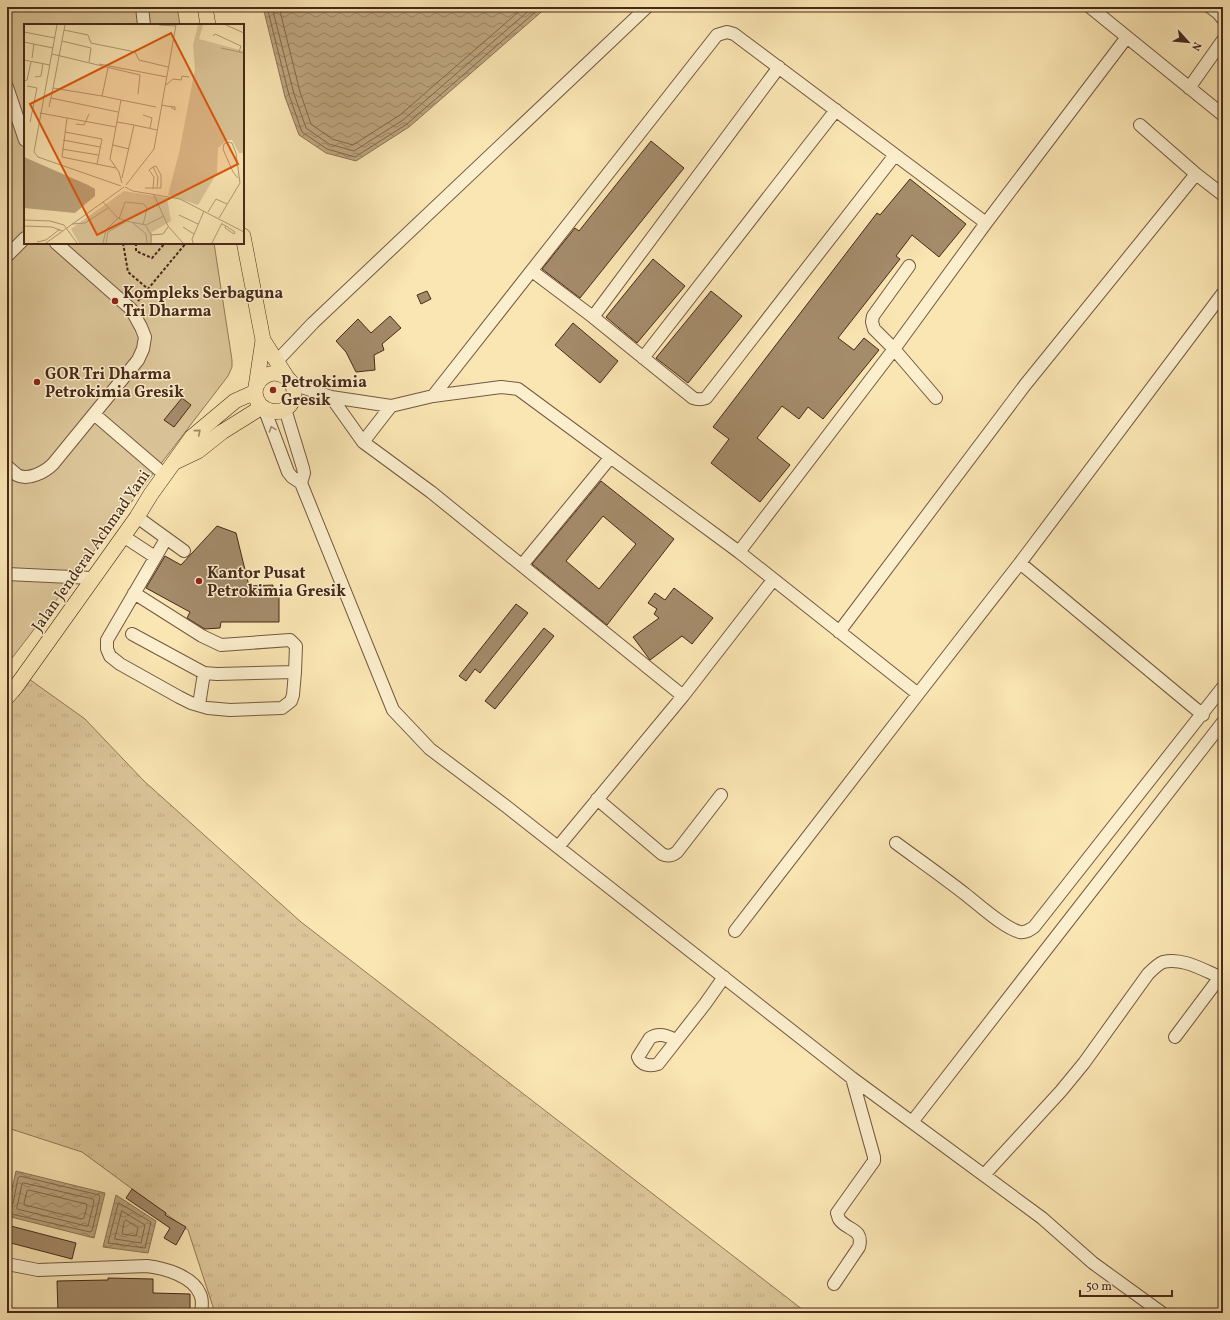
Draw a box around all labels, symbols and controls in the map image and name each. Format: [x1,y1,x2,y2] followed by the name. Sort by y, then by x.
[1168,22,1208,62] north arrow
[24,24,244,244] inset map
[1187,39,1204,53] text: N
[123,283,284,323] place label: Kompleks Serbaguna Tri Dharma
[110,296,120,306] marker: Kompleks Serbaguna Tri Dharma
[45,364,184,404] place label: GOR Tri Dharma Petrokimia Gresik
[281,372,367,412] place label: Petrokimia Gresik
[32,377,42,387] marker: GOR Tri Dharma Petrokimia Gresik
[268,385,278,395] marker: Petrokimia Gresik
[268,426,276,433] one-way arrow
[193,430,200,437] one-way arrow
[27,466,156,636] street label: Jalan Jenderal Achmad Yani
[207,563,346,603] place label: Kantor Pusat Petrokimia Gresik
[194,576,204,586] marker: Kantor Pusat Petrokimia Gresik
[1080,1272,1172,1298] scale bar
[1086,1279,1112,1295] text: 50 m

